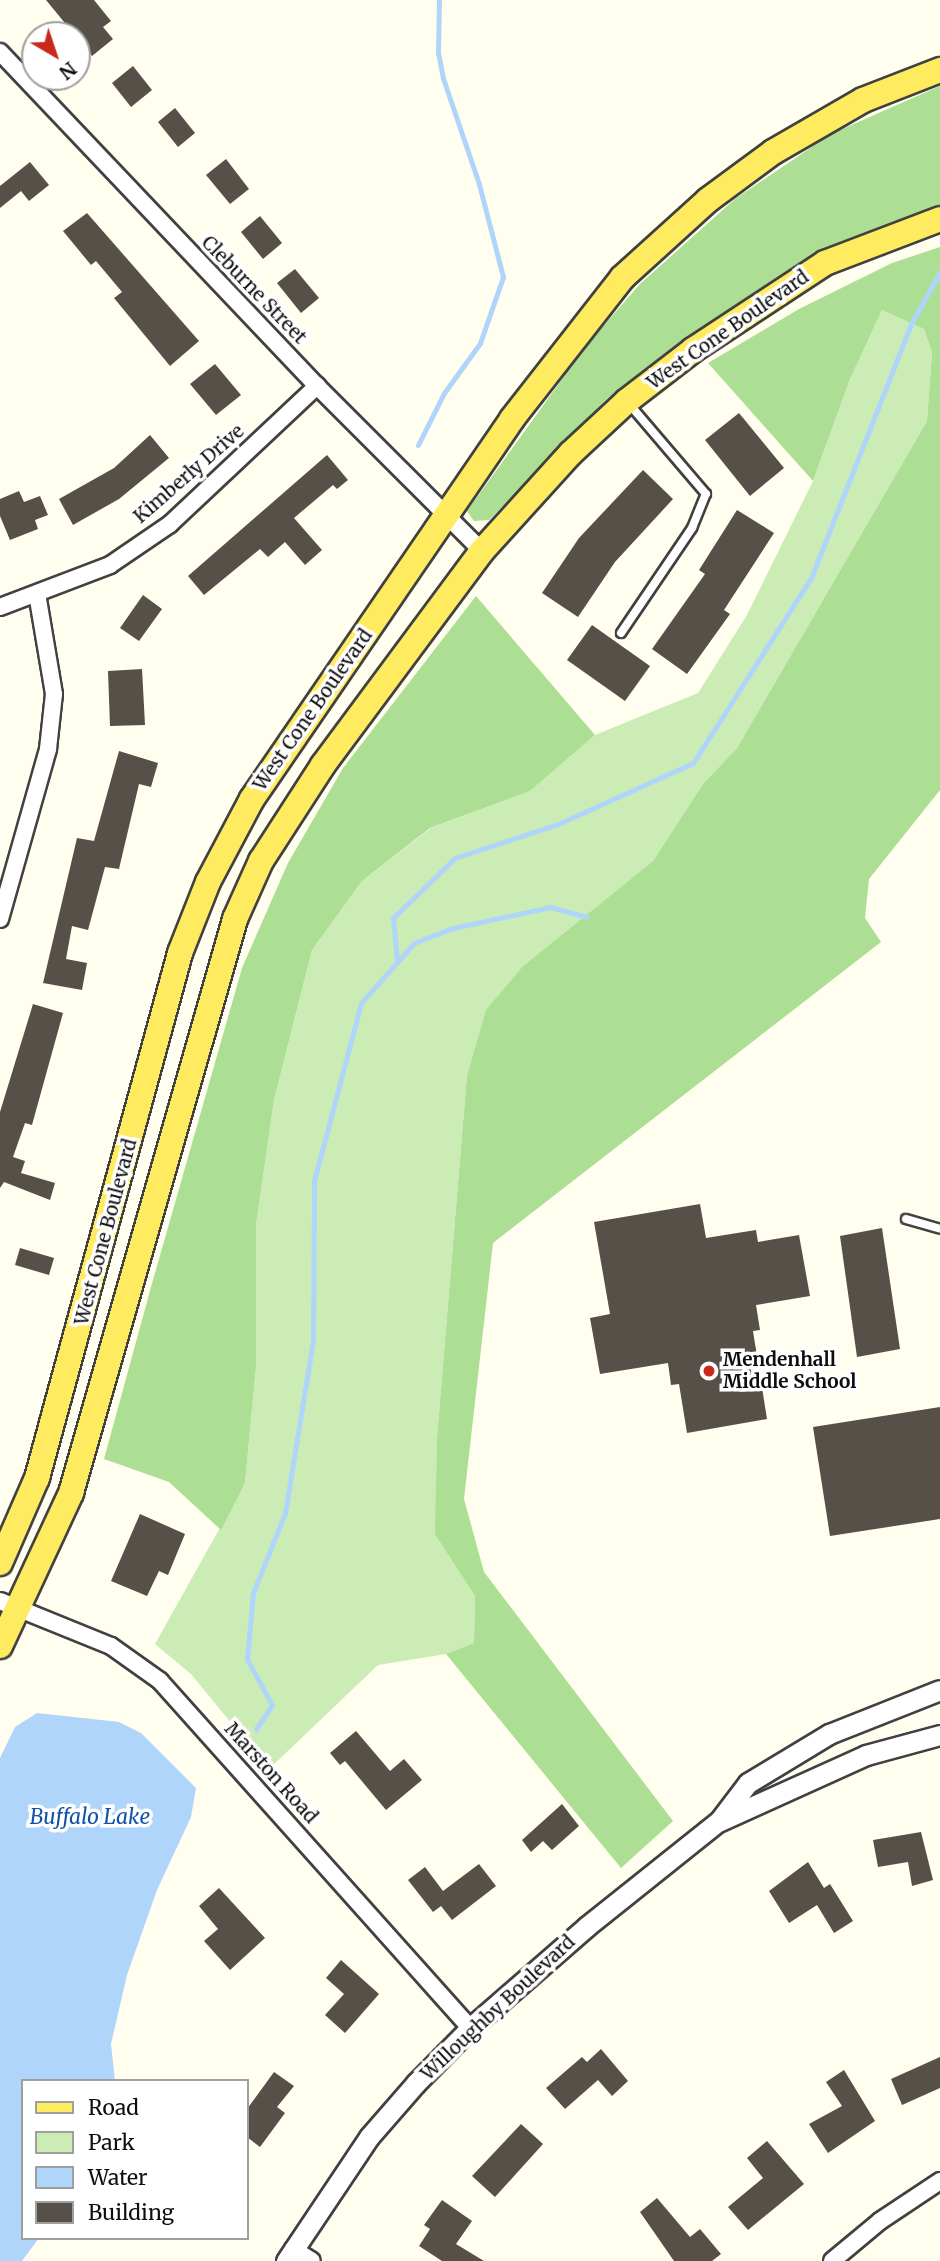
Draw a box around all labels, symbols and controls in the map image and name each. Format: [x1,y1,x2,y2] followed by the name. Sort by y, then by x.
[21,21,91,91] north arrow
[55,57,81,85] text: N
[197,231,311,349] street label: Cleburne Street
[643,266,813,394] street label: West Cone Boulevard
[129,420,249,528] street label: Kimberly Drive
[249,625,377,795] street label: West Cone Boulevard
[70,1136,142,1328] street label: West Cone Boulevard
[723,1349,856,1393] place label: Mendenhall Middle School
[701,1363,717,1379] marker: Mendenhall Middle School
[220,1718,322,1828] street label: Marston Road
[30,1804,150,1830] water label: Buffalo Lake
[416,1931,580,2085] street label: Willoughby Boulevard
[21,2079,248,2240] legend
[88,2094,139,2121] text: Road
[88,2129,135,2156] text: Park
[88,2164,147,2191] text: Water
[88,2199,174,2226] text: Building

